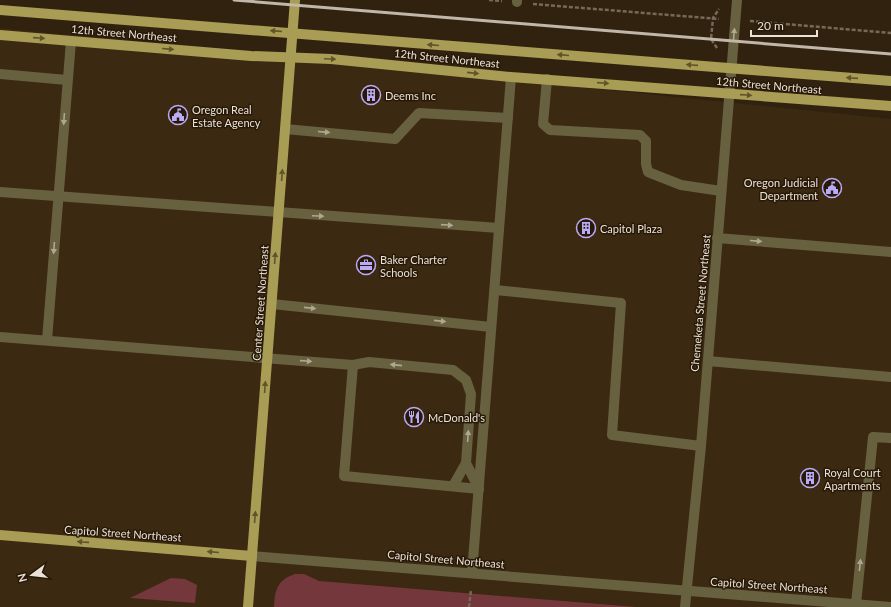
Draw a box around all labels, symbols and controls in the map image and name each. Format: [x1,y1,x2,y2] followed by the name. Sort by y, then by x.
[751,12,817,38] scale bar
[757,18,784,33] text: 20 m
[71,22,177,44] street label: 12th Street Northeast
[270,28,282,34] one-way arrow
[730,28,737,40] one-way arrow
[33,35,45,42] one-way arrow
[427,41,439,48] one-way arrow
[162,45,174,52] one-way arrow
[394,46,500,70] street label: 12th Street Northeast
[557,52,569,58] one-way arrow
[324,56,336,63] one-way arrow
[686,62,698,69] one-way arrow
[467,70,479,76] one-way arrow
[716,74,822,96] street label: 12th Street Northeast
[846,75,858,82] one-way arrow
[597,80,609,87] one-way arrow
[360,84,382,106] building icon: Deems Inc
[385,89,436,102] place label: Deems Inc
[740,92,752,99] one-way arrow
[192,103,261,129] place label: Oregon Real Estate Agency
[167,104,189,126] public building icon: Oregon Real Estate Agency
[61,112,68,125] one-way arrow
[318,129,330,136] one-way arrow
[278,169,285,181] one-way arrow
[744,176,818,202] place label: Oregon Judicial Department
[821,177,843,199] public building icon: Oregon Judicial Department
[312,213,325,219] one-way arrow
[575,217,597,239] building icon: Capitol Plaza
[441,221,453,228] one-way arrow
[600,222,662,235] place label: Capitol Plaza
[688,234,712,372] street label: Chemeketa Street Northeast
[750,238,762,244] one-way arrow
[51,242,58,254] one-way arrow
[249,245,271,361] street label: Center Street Northeast
[272,251,279,264] one-way arrow
[380,253,447,279] place label: Baker Charter Schools
[355,254,377,276] office icon: Baker Charter Schools
[304,305,316,311] one-way arrow
[434,318,446,325] one-way arrow
[300,358,312,365] one-way arrow
[390,362,403,368] one-way arrow
[262,381,269,393] one-way arrow
[403,406,425,428] restaurant icon: McDonald's
[428,411,485,424] place label: McDonald's
[465,430,472,442] one-way arrow
[824,466,881,492] place label: Royal Court Apartments
[799,467,821,489] building icon: Royal Court Apartments
[252,511,259,523] one-way arrow
[64,522,182,544] street label: Capitol Street Northeast
[77,538,90,545] one-way arrow
[387,547,505,571] street label: Capitol Street Northeast
[207,549,219,556] one-way arrow
[12,555,52,595] north arrow
[856,559,863,571] one-way arrow
[14,572,29,583] text: N
[710,574,828,596] street label: Capitol Street Northeast

